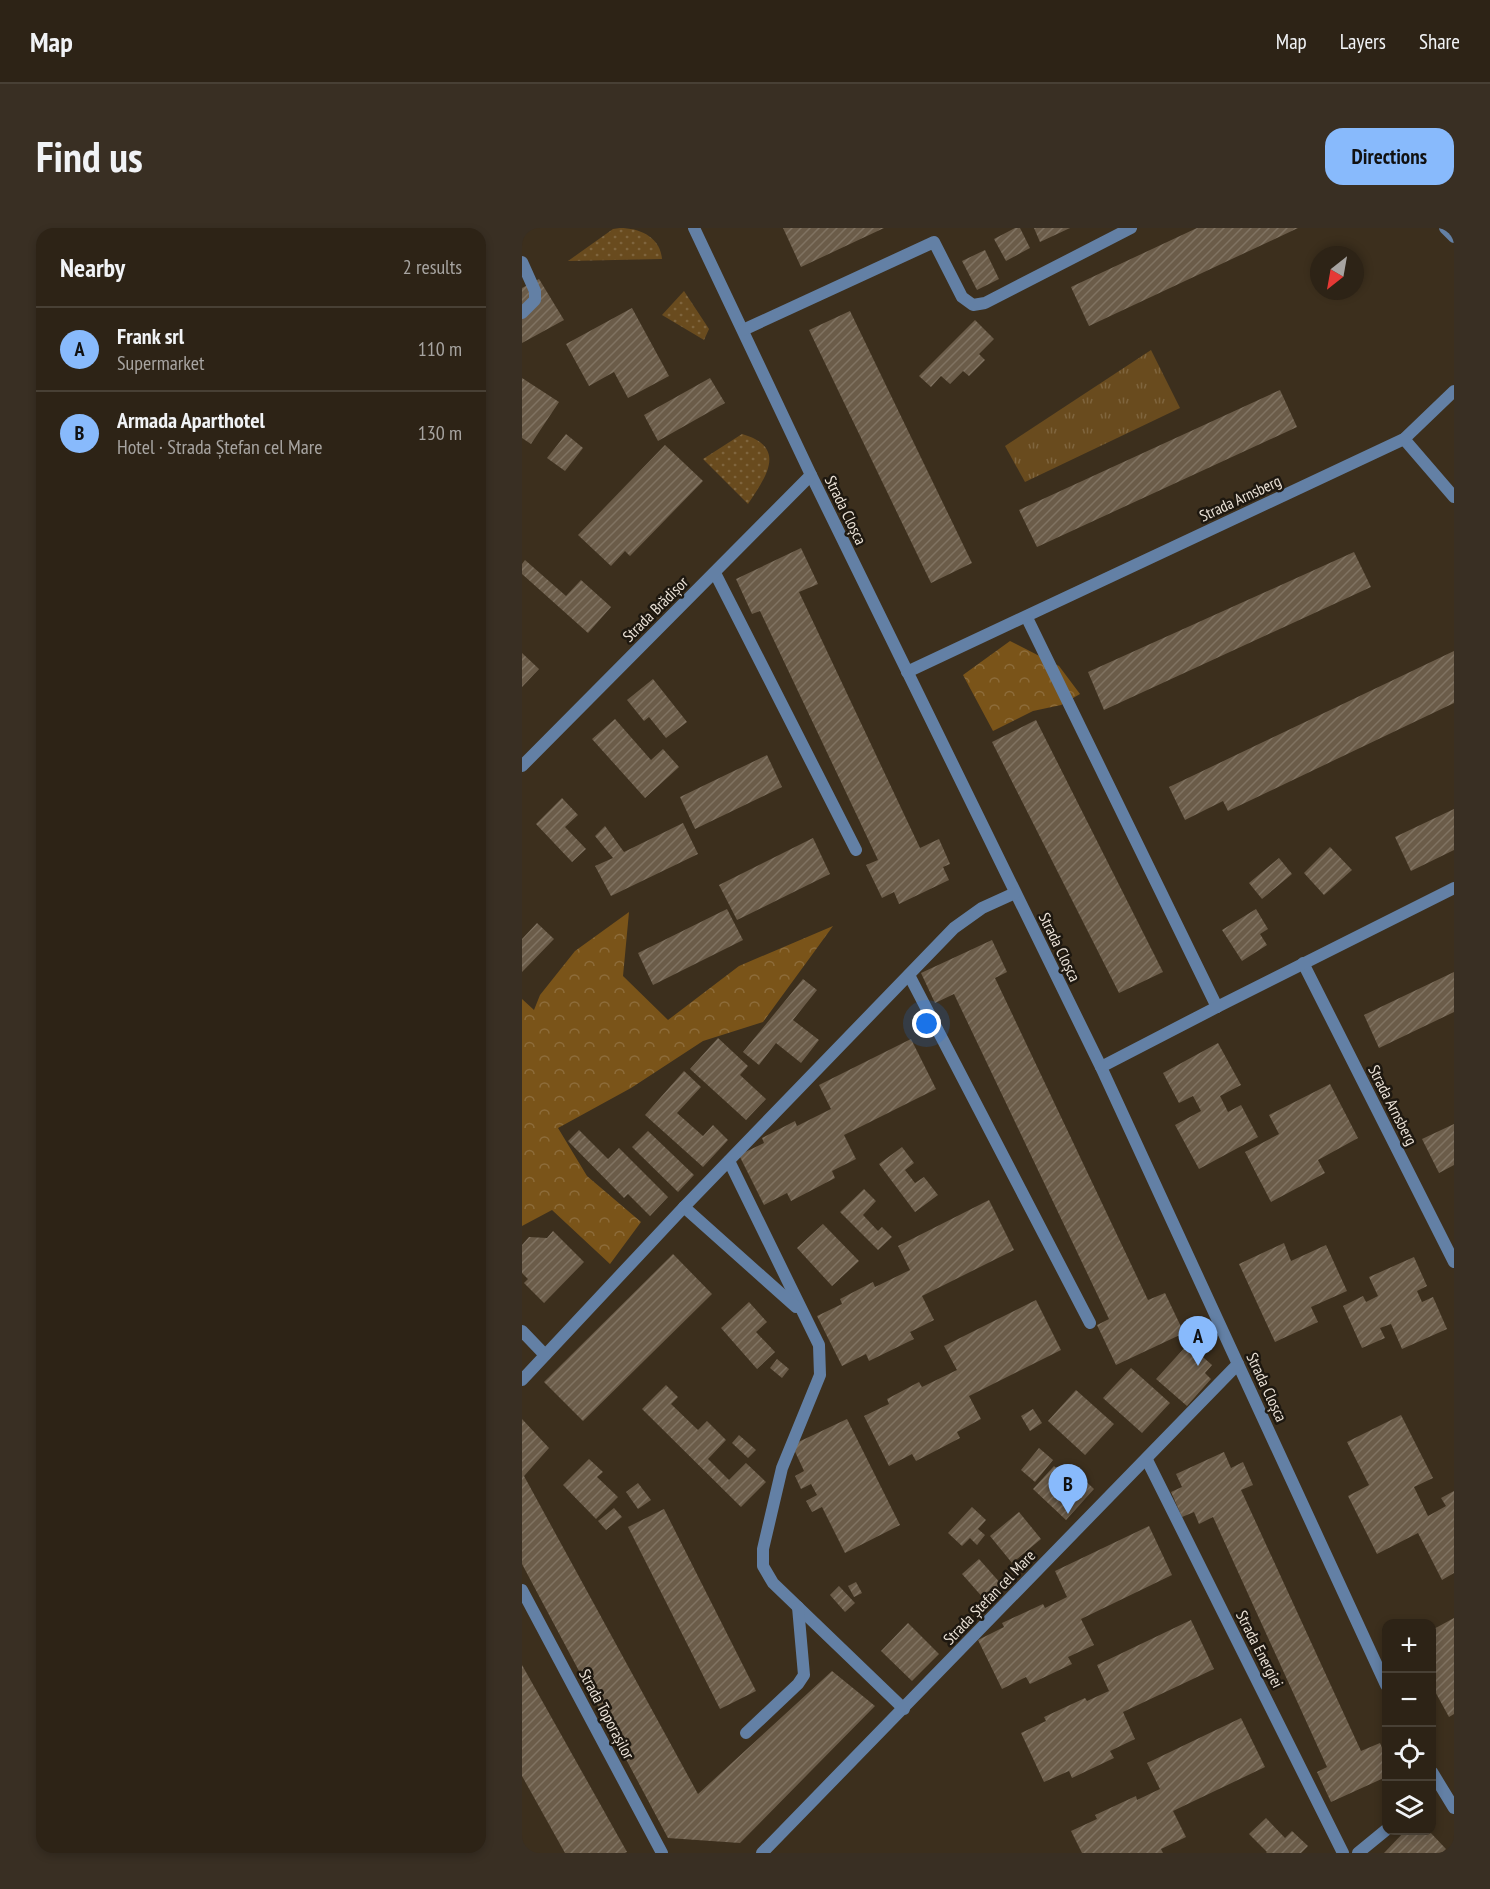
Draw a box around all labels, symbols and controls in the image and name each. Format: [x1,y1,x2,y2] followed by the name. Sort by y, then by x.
[30,23,73,60] text: Map
[1276,28,1307,55] text: Map
[1340,28,1386,55] text: Layers
[1419,28,1460,55] text: Share
[1325,128,1454,185] button: Directions
[36,129,143,184] text: Find us
[1310,246,1364,300] north arrow
[60,251,125,284] text: Nearby
[403,254,462,280] text: 2 results
[117,322,184,350] text: Frank srl
[74,336,85,362] text: A
[418,336,462,362] text: 110 m
[117,350,205,376] text: Supermarket
[117,406,265,434] text: Armada Aparthotel
[75,420,84,446] text: B
[418,420,462,446] text: 130 m
[117,434,323,460] text: Hotel · Strada Ștefan cel Mare
[1196,470,1284,526] street label: Strada Arnsberg
[821,472,871,548] street label: Strada Cloșca
[618,572,692,646] street label: Strada Brădișor
[1035,909,1085,985] street label: Strada Cloșca
[912,1009,941,1038] your location
[1364,1061,1422,1149] street label: Strada Arnsberg
[1178,1316,1218,1366] pin: A
[1242,1349,1292,1425] street label: Strada Cloșca
[1048,1464,1088,1514] pin: B
[939,1545,1039,1649] street label: Strada Ștefan cel Mare
[1232,1607,1288,1691] street label: Strada Energiei
[1382,1619,1436,1835] map controls
[1382,1619,1436,1673] button: +
[575,1665,639,1763] street label: Strada Toporașilor
[1382,1673,1436,1727] button: −
[1382,1727,1436,1781] button: locate
[1382,1781,1436,1835] button: layers

